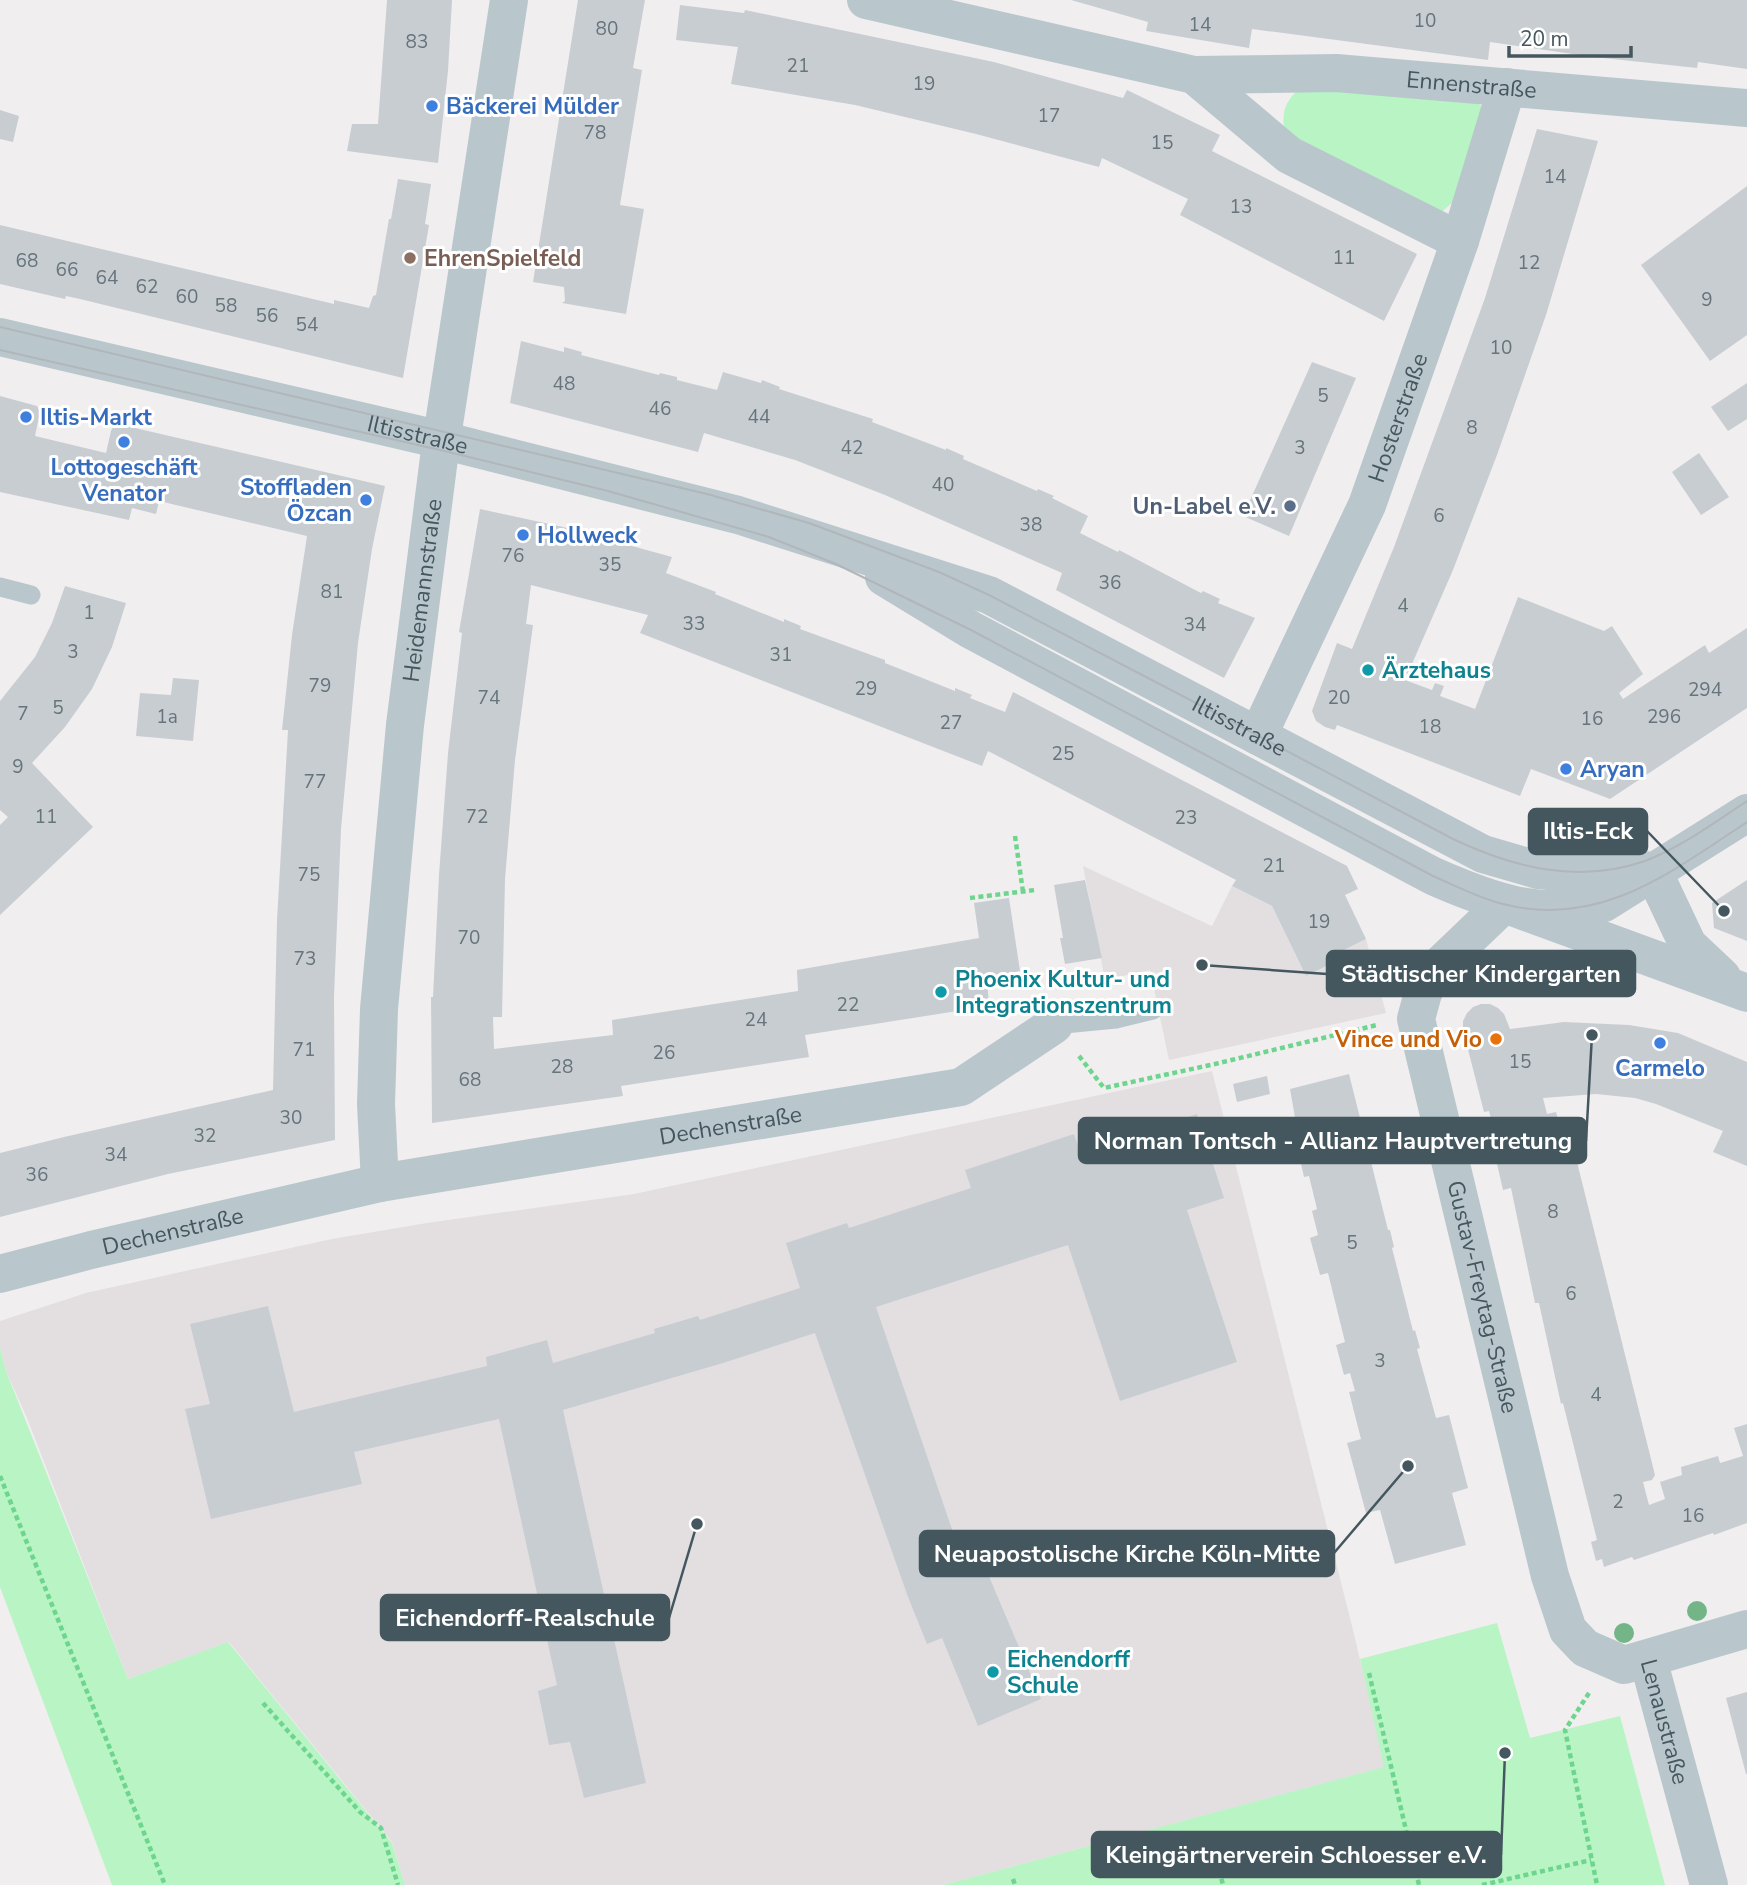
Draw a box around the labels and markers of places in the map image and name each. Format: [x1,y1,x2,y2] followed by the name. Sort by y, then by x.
[446,91,619,122] place label: Bäckerei Mülder
[424,98,440,114] marker: Bäckerei Mülder
[424,243,581,274] place label: EhrenSpielfeld
[402,250,418,266] marker: EhrenSpielfeld
[40,402,152,433] place label: Iltis-Markt
[18,409,34,425] marker: Iltis-Markt
[116,434,132,450] marker: Lottogeschäft Venator
[50,452,198,509] place label: Lottogeschäft Venator
[240,472,352,529] place label: Stoffladen Özcan
[1133,491,1276,522] place label: Un-Label e.V.
[358,492,374,508] marker: Stoffladen Özcan
[1282,498,1298,514] marker: Un-Label e.V.
[537,520,638,551] place label: Hollweck
[515,527,531,543] marker: Hollweck
[1382,655,1491,686] place label: Ärztehaus
[1360,662,1376,678] marker: Ärztehaus
[1580,754,1645,785] place label: Aryan
[1558,761,1574,777] marker: Aryan
[1529,809,1647,854] callout: Iltis-Eck
[1327,951,1635,996] callout: Städtischer Kindergarten
[955,964,1172,1021] place label: Phoenix Kultur- und Integrationszentrum
[933,984,949,1000] marker: Phoenix Kultur- und Integrationszentrum
[1334,1024,1482,1055] place label: Vince und Vio
[1488,1031,1504,1047] marker: Vince und Vio
[1652,1035,1668,1051] marker: Carmelo
[1615,1053,1705,1084] place label: Carmelo
[1079,1118,1586,1163] callout: Norman Tontsch - Allianz Hauptvertretung
[920,1531,1334,1576] callout: Neuapostolische Kirche Köln-Mitte
[381,1595,669,1640] callout: Eichendorff-Realschule
[1007,1644,1130,1701] place label: Eichendorff Schule
[985,1664,1001,1680] marker: Eichendorff Schule
[1092,1832,1501,1877] callout: Kleingärtnerverein Schloesser e.V.

